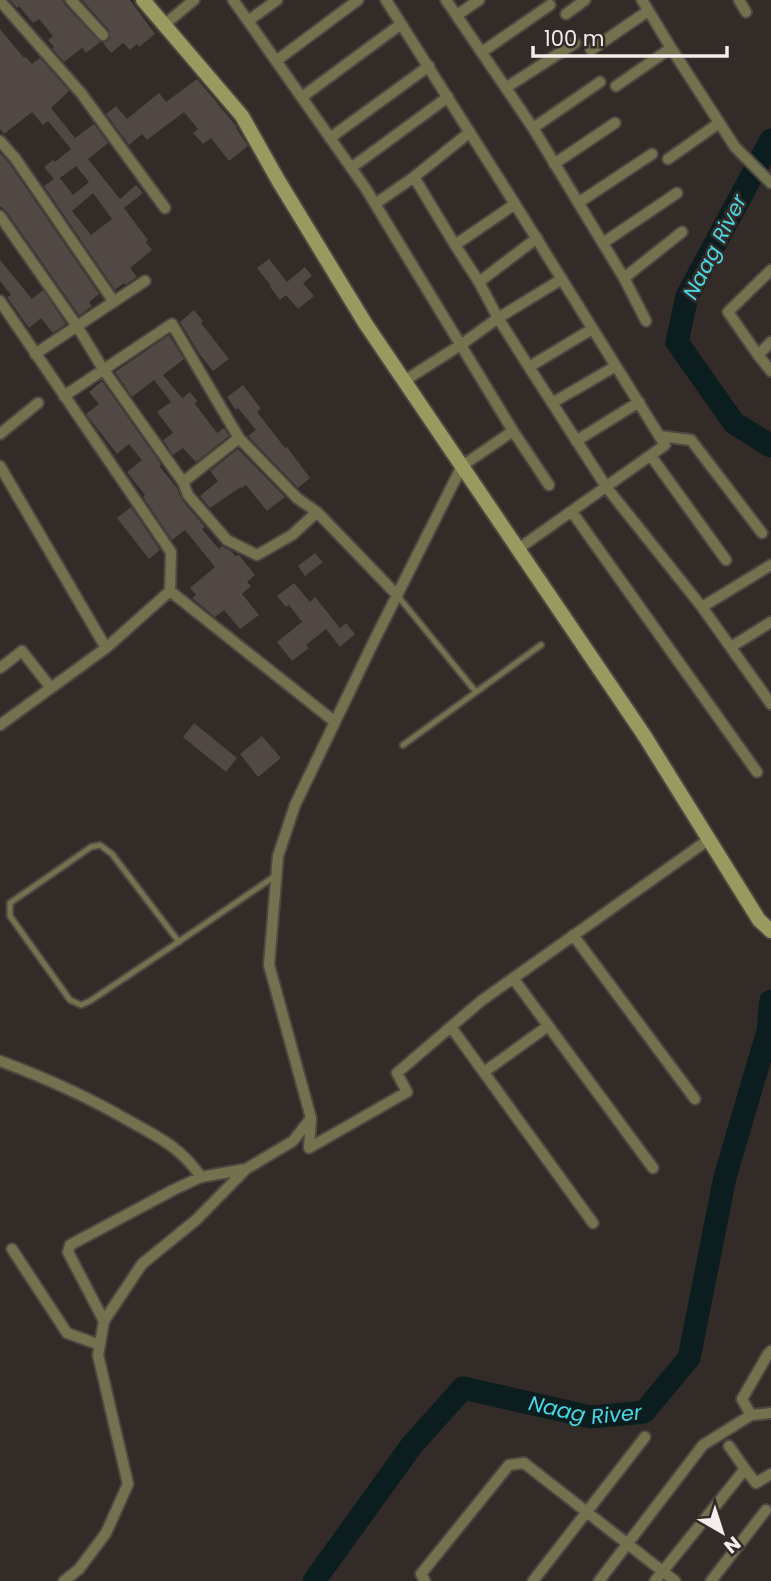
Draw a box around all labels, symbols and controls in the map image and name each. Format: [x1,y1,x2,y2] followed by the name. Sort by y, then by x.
[533,14,727,58] scale bar
[544,24,604,53] text: 100 m
[676,188,754,304] water label: Naag River
[526,1388,644,1431] water label: Naag River
[687,1497,757,1567] north arrow
[718,1530,746,1560] text: N

